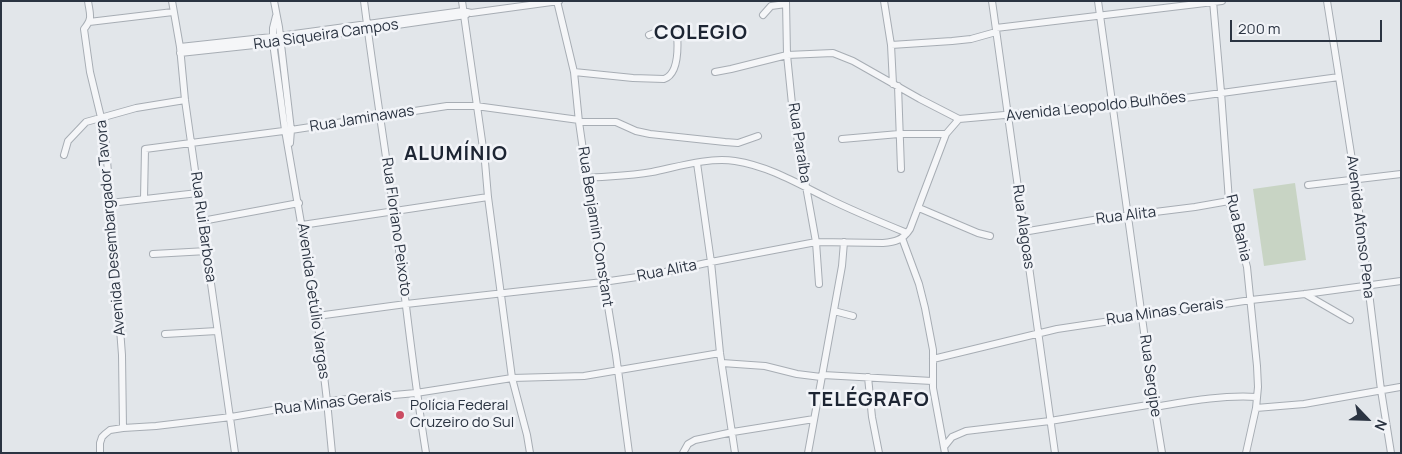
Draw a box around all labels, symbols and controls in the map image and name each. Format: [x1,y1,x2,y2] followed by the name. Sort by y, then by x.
[1232,10,1384,42] scale bar
[252,16,400,54] street label: Rua Siqueira Campos
[1238,18,1281,39] text: 200 m
[653,21,749,45] district label: COLEGIO
[1005,89,1187,125] street label: Avenida Leopoldo Bulhões
[309,102,415,136] street label: Rua Jaminawas
[784,102,814,184] street label: Rua Paraíba
[93,119,129,337] street label: Avenida Desembargador Tavora
[403,142,509,166] district label: ALUMÍNIO
[573,145,617,309] street label: Rua Benjamin Constant
[1342,155,1378,299] street label: Avenida Afonso Pena
[377,156,415,298] street label: Rua Floriano Peixoto
[186,171,220,283] street label: Rua Rui Barbosa
[1008,184,1038,270] street label: Rua Alagoas
[1222,193,1254,263] street label: Rua Bahia
[1095,203,1157,229] street label: Rua Alita
[293,222,333,380] street label: Avenida Getúlio Vargas
[636,256,698,286] street label: Rua Alita
[1105,295,1225,329] street label: Rua Minas Gerais
[1135,334,1165,418] street label: Rua Sergipe
[273,387,393,419] street label: Rua Minas Gerais
[807,388,931,412] district label: TELÉGRAFO
[1342,394,1392,444] north arrow
[410,397,514,432] place label: Polícia Federal Cruzeiro do Sul
[394,409,406,421] marker: Polícia Federal Cruzeiro do Sul
[1370,417,1392,434] text: N

